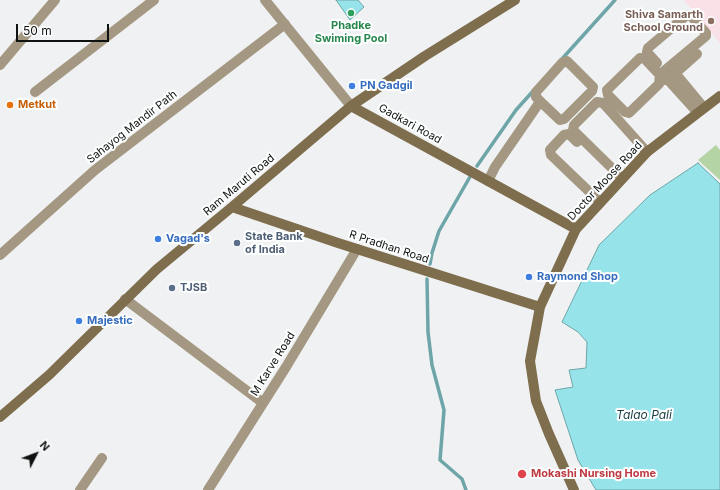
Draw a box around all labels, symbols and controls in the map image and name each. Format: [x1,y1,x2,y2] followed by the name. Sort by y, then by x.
[346,8,356,18] marker: Phadke Swiming Pool
[624,8,703,34] place label: Shiva Samarth School Ground
[18,16,111,42] scale bar
[706,16,716,26] marker: Shiva Samarth School Ground
[315,19,387,45] place label: Phadke Swiming Pool
[23,23,52,38] text: 50 m
[360,79,413,93] place label: PN Gadgil
[347,81,357,91] marker: PN Gadgil
[84,88,180,166] street label: Sahayog Mandir Path
[18,98,56,112] place label: Metkut
[5,100,15,110] marker: Metkut
[376,101,444,147] street label: Gadkari Road
[565,139,645,223] street label: Doctor Moose Road
[201,151,277,219] street label: Ram Maruti Road
[347,228,431,266] street label: R Pradhan Road
[245,230,303,256] place label: State Bank of India
[166,232,210,246] place label: Vagad's
[153,234,163,244] marker: Vagad's
[232,238,242,248] marker: State Bank of India
[537,270,618,284] place label: Raymond Shop
[524,272,534,282] marker: Raymond Shop
[180,281,207,295] place label: TJSB
[167,283,177,293] marker: TJSB
[87,314,133,328] place label: Majestic
[74,316,84,326] marker: Majestic
[248,330,298,398] street label: M Karve Road
[616,408,672,422] water label: Talao Pali
[16,434,56,474] north arrow
[37,438,53,454] text: N
[531,467,656,481] place label: Mokashi Nursing Home
[516,468,528,480] marker: Mokashi Nursing Home

